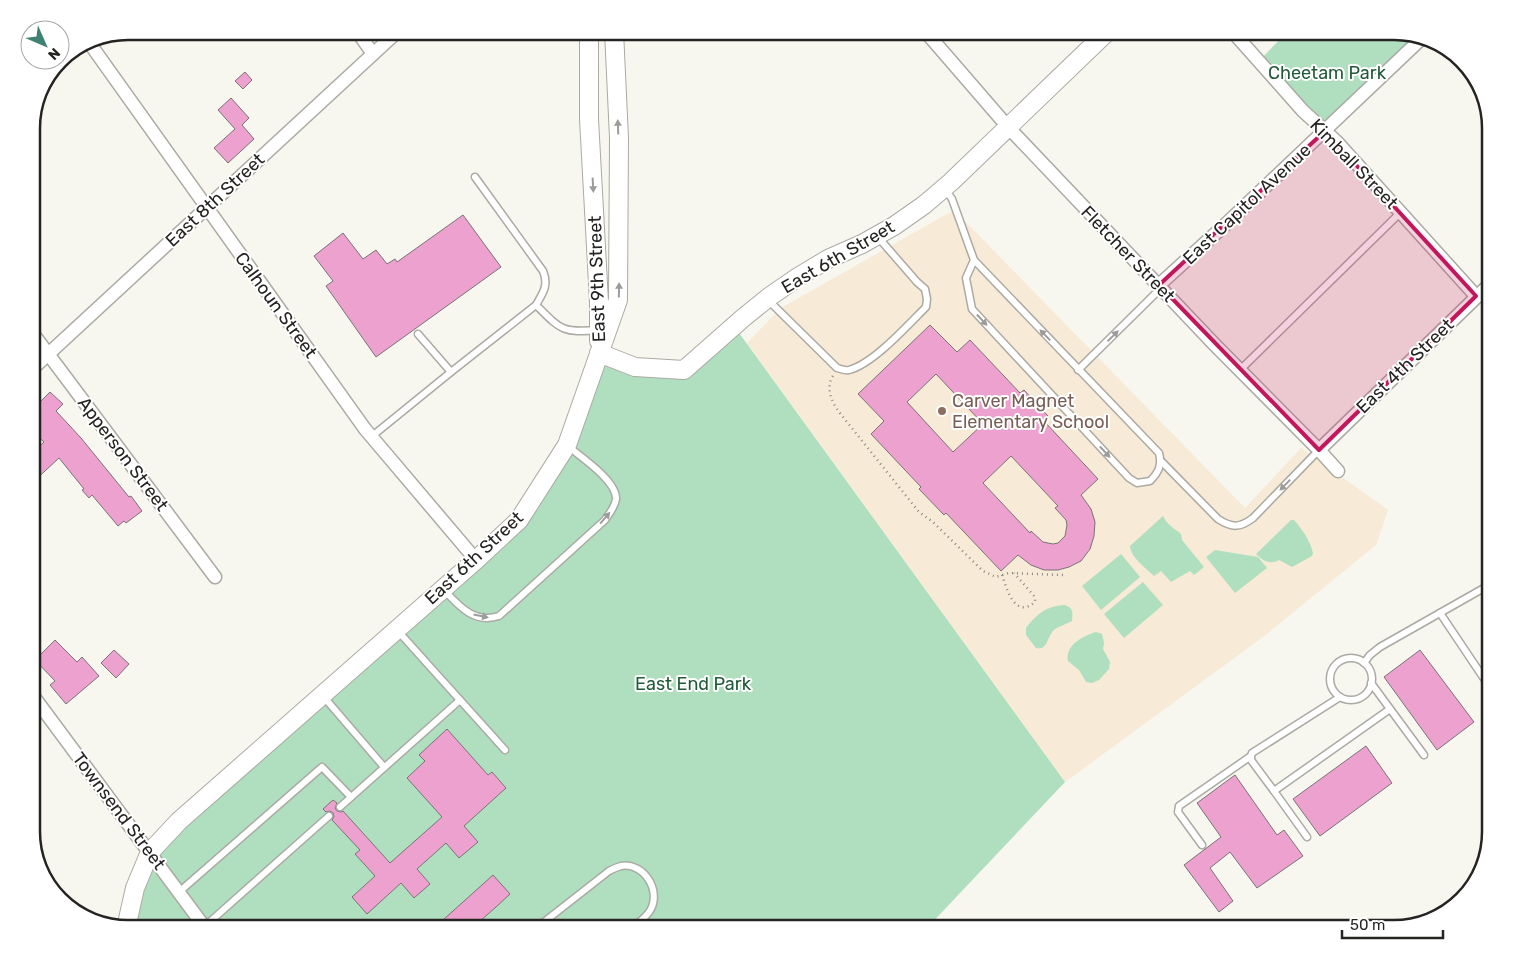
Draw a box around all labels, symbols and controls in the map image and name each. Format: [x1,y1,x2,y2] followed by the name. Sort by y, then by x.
[20,20,70,70] north arrow
[44,44,63,63] text: N
[1268,62,1387,84] park label: Cheetam Park
[1305,114,1403,214] street label: Kimball Street
[614,119,622,135] one-way arrow
[1178,139,1316,269] street label: East Capitol Avenue
[161,149,269,251] street label: East 8th Street
[589,177,597,193] one-way arrow
[1076,201,1180,307] street label: Fletcher Street
[584,215,610,343] street label: East 9th Street
[778,216,898,298] street label: East 6th Street
[230,248,322,362] street label: Calhoun Street
[615,282,623,298] one-way arrow
[976,314,988,326] one-way arrow
[1352,314,1458,418] street label: East 4th Street
[1039,329,1051,341] one-way arrow
[1107,330,1119,342] one-way arrow
[952,390,1109,433] place label: Carver Magnet Elementary School
[73,393,173,515] street label: Apperson Street
[936,405,948,417] marker: Carver Magnet Elementary School
[1099,446,1111,458] one-way arrow
[1279,479,1291,491] one-way arrow
[420,507,528,609] street label: East 6th Street
[600,512,611,525] one-way arrow
[474,613,490,621] one-way arrow
[635,673,752,695] park label: East End Park
[68,748,170,874] street label: Townsend Street
[1342,908,1443,940] scale bar
[1350,916,1385,934] text: 50 m

